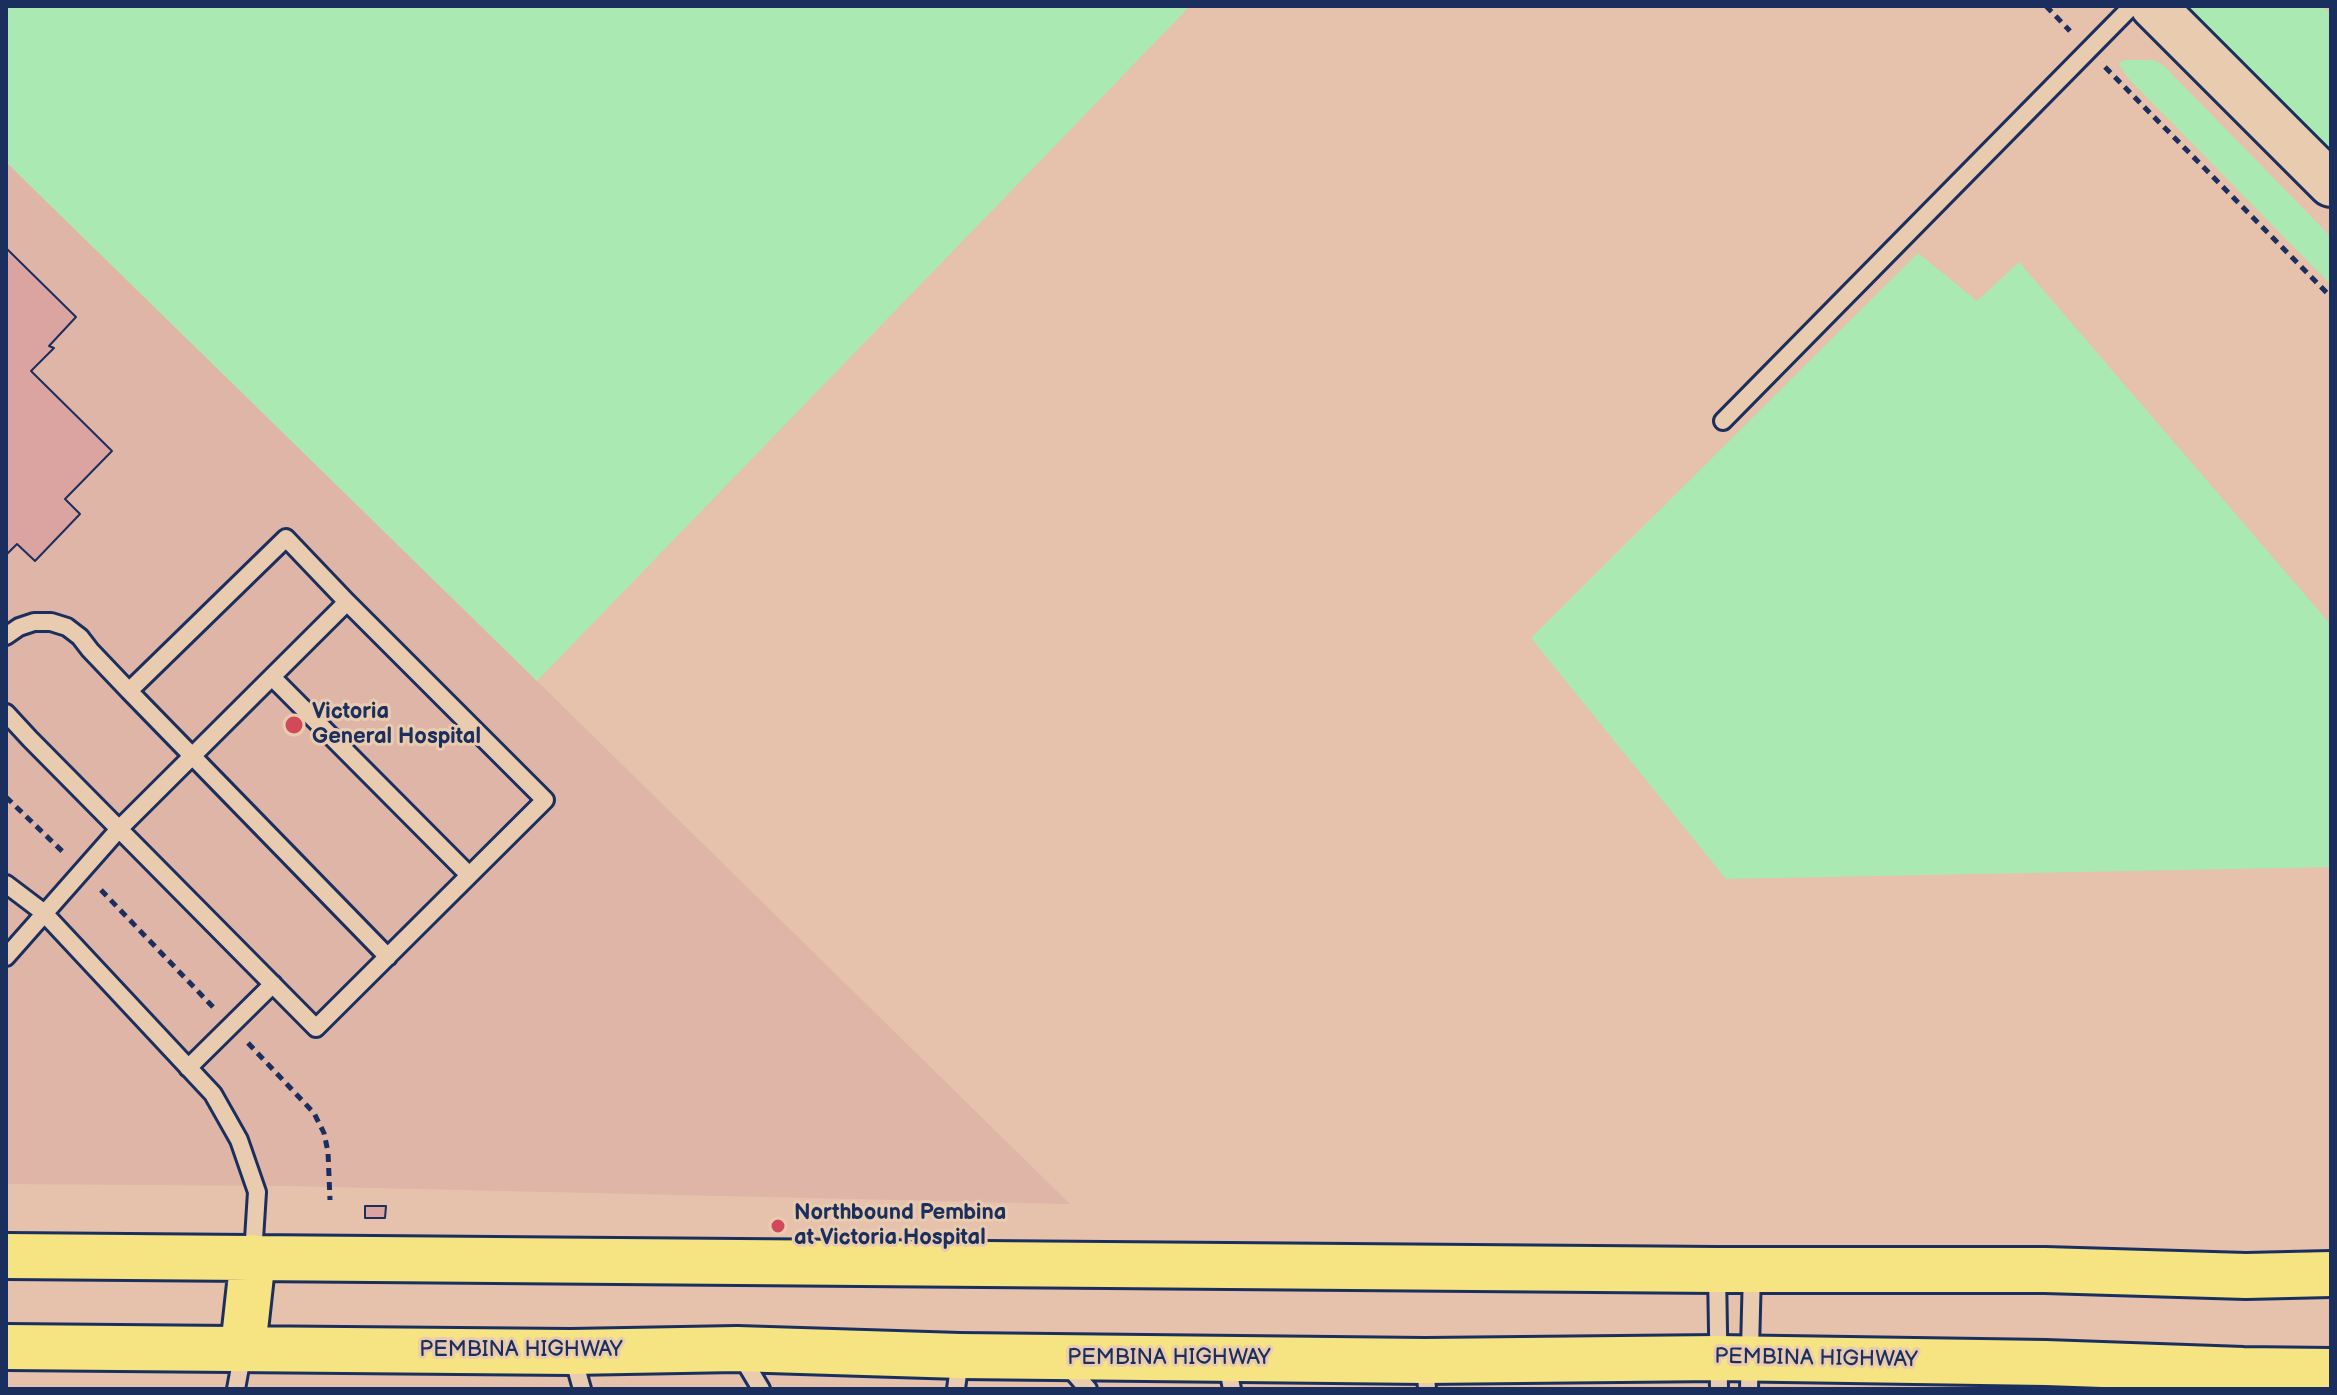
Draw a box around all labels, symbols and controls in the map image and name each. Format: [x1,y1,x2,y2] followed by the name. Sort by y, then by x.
[312,699,481,750] place label: Victoria General Hospital
[283,714,305,736] marker: Victoria General Hospital
[794,1200,1006,1252] place label: Northbound Pembina at Victoria Hospital
[769,1217,787,1235] marker: Northbound Pembina at Victoria Hospital
[419,1337,623,1363] street label: PEMBINA HIGHWAY
[1714,1344,1918,1374] street label: PEMBINA HIGHWAY
[1067,1345,1271,1371] street label: PEMBINA HIGHWAY

